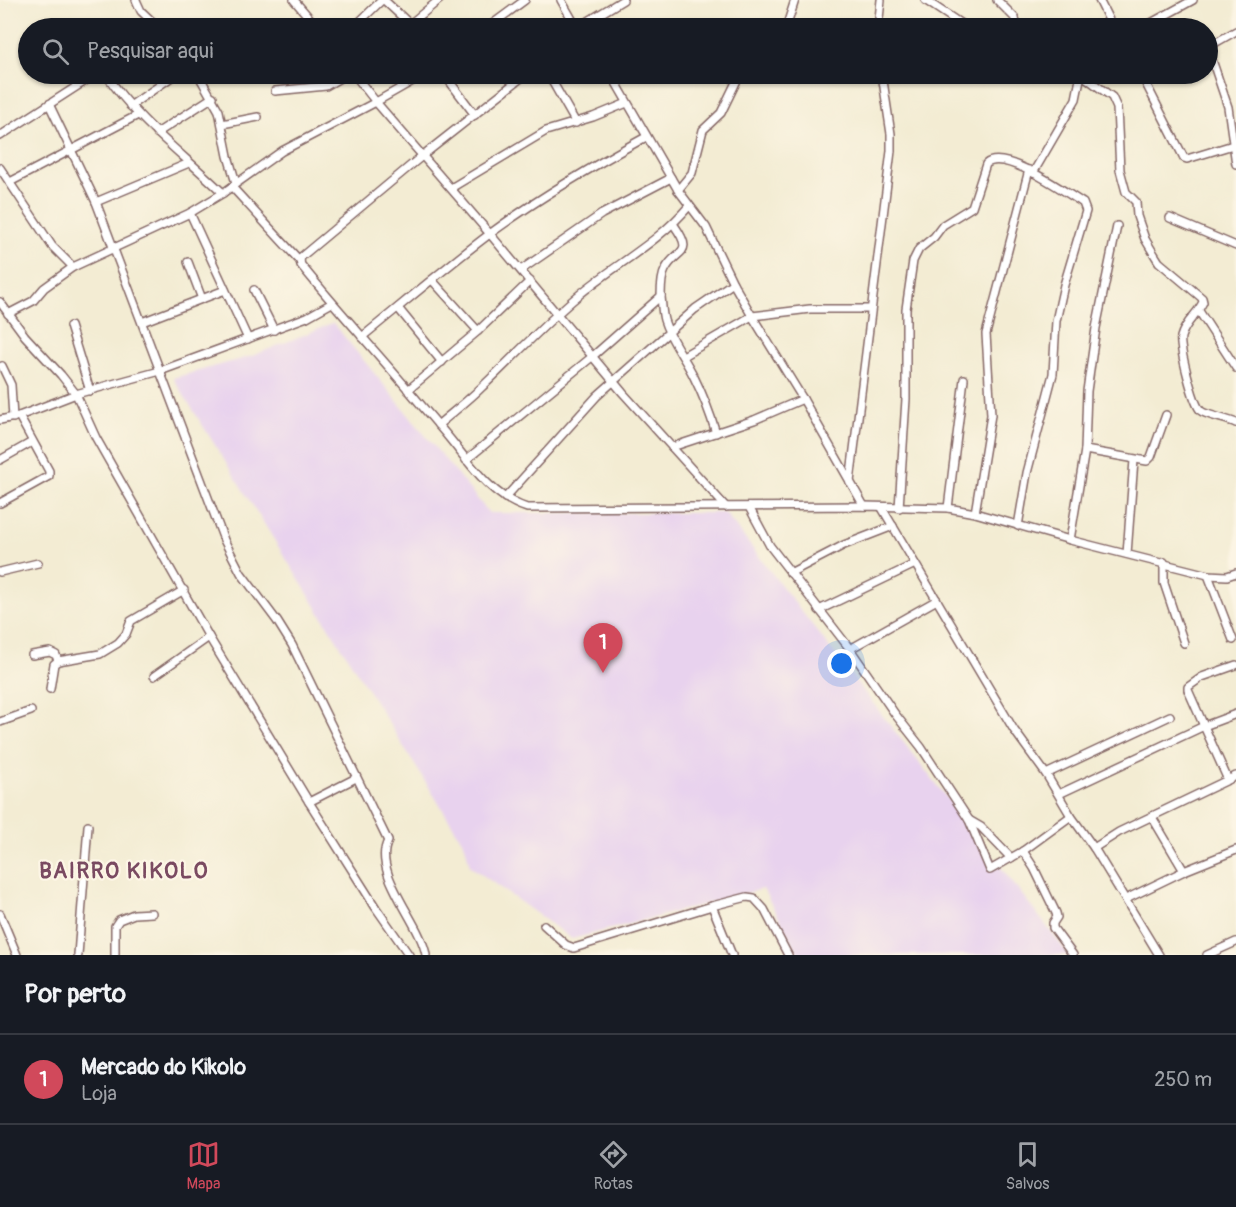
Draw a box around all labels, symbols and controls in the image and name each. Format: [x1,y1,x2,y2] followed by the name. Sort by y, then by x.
[18,18,1218,84] search box
[39,35,72,68] icon: search
[87,37,213,65] text: Pesquisar aqui
[584,624,622,673] pin: 1
[827,649,856,678] your location
[39,857,209,885] district label: BAIRRO KIKOLO
[24,978,126,1010] text: Por perto
[81,1053,246,1081] text: Mercado do Kikolo
[40,1067,47,1092] text: 1
[1154,1067,1212,1092] text: 250 m
[81,1081,117,1106] text: Loja
[187,1138,221,1194] tab: Mapa
[594,1138,633,1194] tab: Rotas
[1006,1138,1049,1194] tab: Salvos

